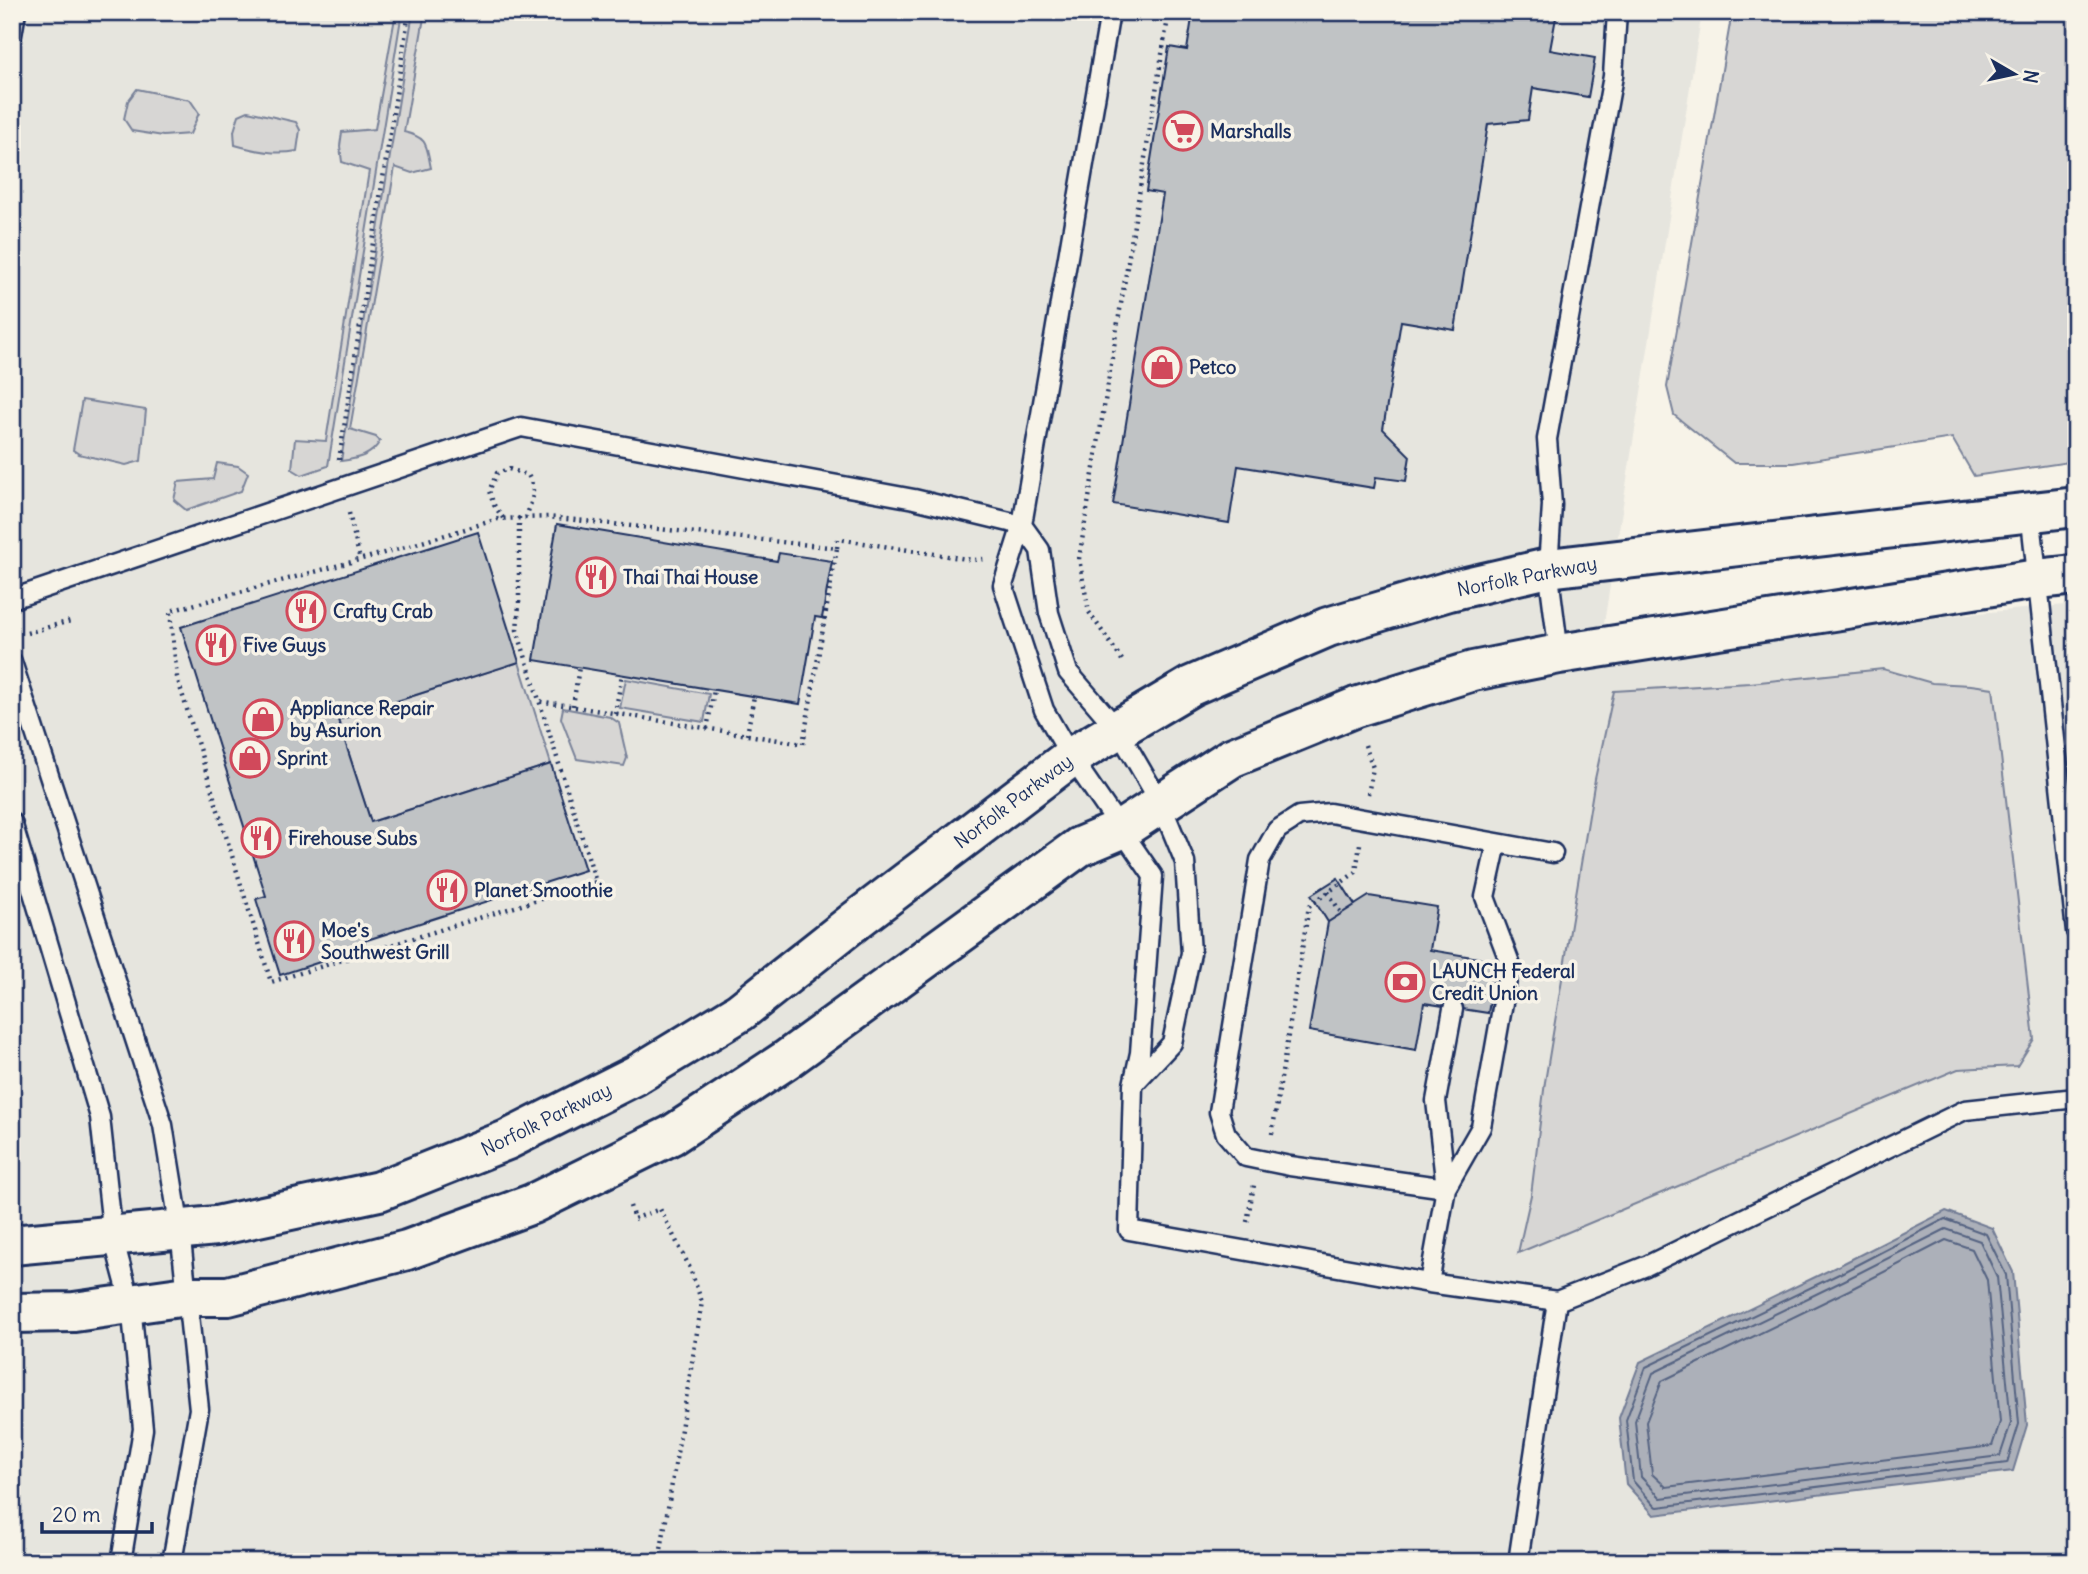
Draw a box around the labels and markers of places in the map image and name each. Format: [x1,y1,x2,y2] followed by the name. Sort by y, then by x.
[1162,110,1204,152] supermarket icon: Marshalls
[1210,119,1292,143] place label: Marshalls
[1141,346,1183,388] shop icon: Petco
[1189,355,1237,379] place label: Petco
[575,556,617,598] restaurant icon: Thai Thai House
[623,565,758,589] place label: Thai Thai House
[285,590,327,632] restaurant icon: Crafty Crab
[333,599,433,623] place label: Crafty Crab
[195,624,237,666] restaurant icon: Five Guys
[243,633,326,657] place label: Five Guys
[290,696,434,742] place label: Appliance Repair by Asurion
[242,698,284,740] shop icon: Appliance Repair by Asurion
[229,737,271,779] shop icon: Sprint
[277,746,328,770] place label: Sprint
[240,817,282,859] restaurant icon: Firehouse Subs
[288,826,418,850] place label: Firehouse Subs
[426,869,468,911] restaurant icon: Planet Smoothie
[474,878,613,902] place label: Planet Smoothie
[321,918,450,964] place label: Moe's Southwest Grill
[273,920,315,962] restaurant icon: Moe's Southwest Grill
[1432,959,1575,1005] place label: LAUNCH Federal Credit Union
[1384,961,1426,1003] bank icon: LAUNCH Federal Credit Union

